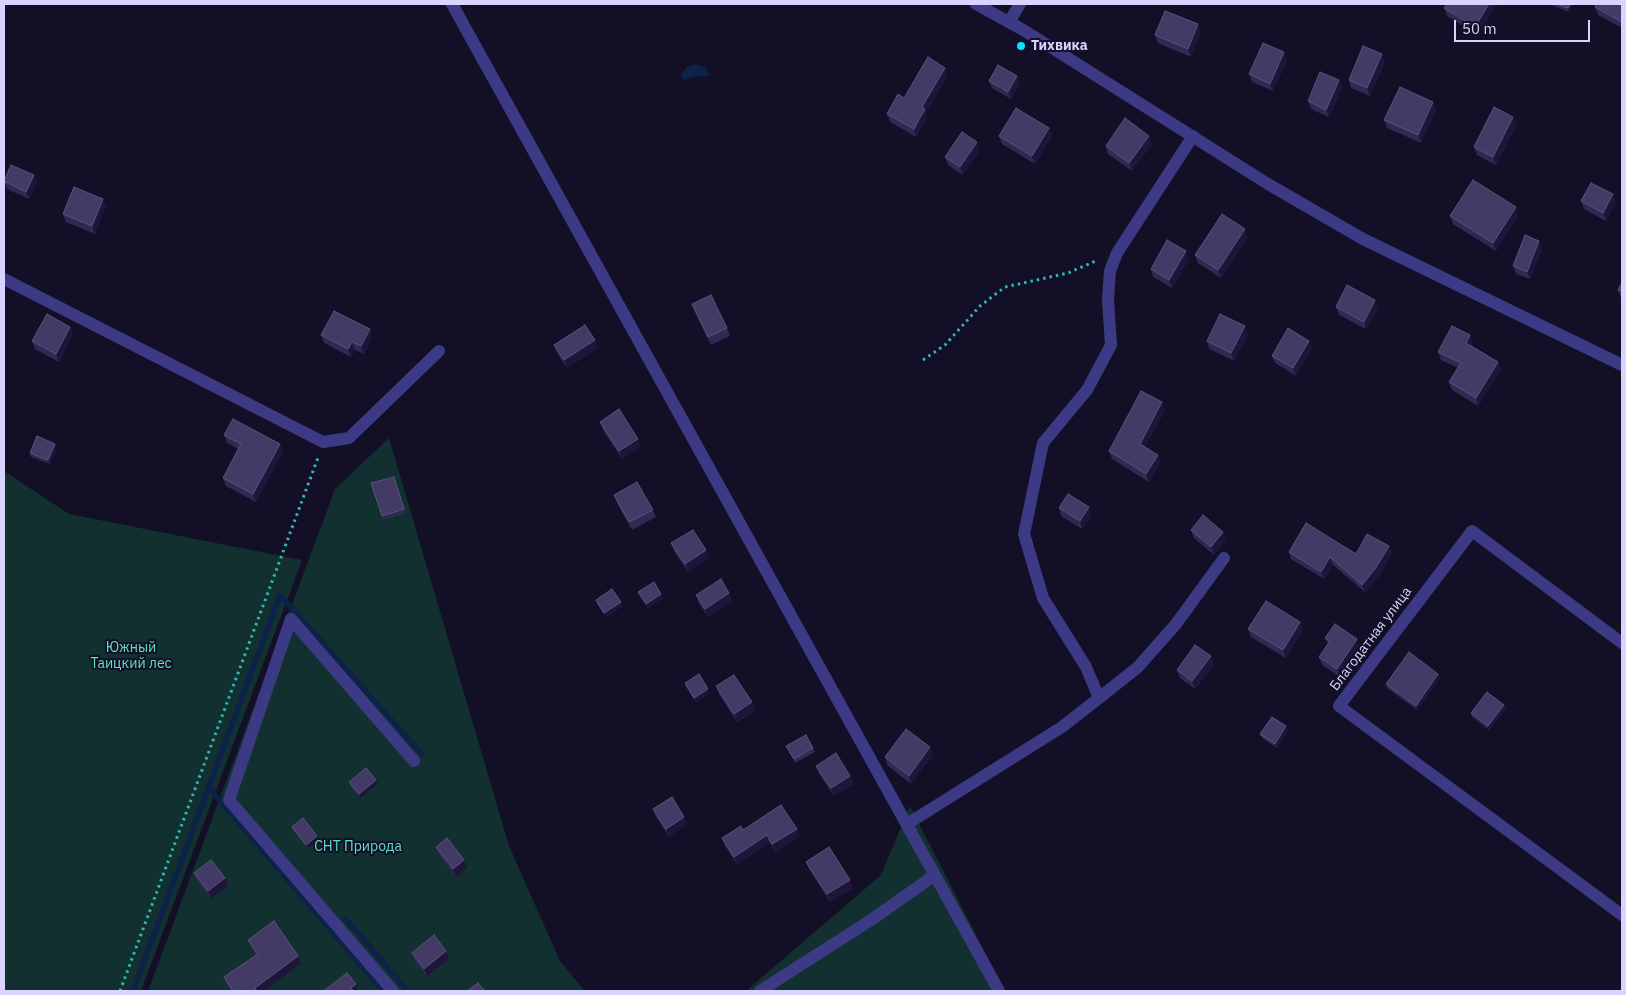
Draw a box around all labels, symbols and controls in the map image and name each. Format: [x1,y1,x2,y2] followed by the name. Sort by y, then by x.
[1456,10,1592,42] scale bar
[1462,19,1497,38] text: 50 m
[1031,38,1088,54] place label: Тихвика
[1015,40,1027,52] marker: Тихвика
[1327,584,1415,694] street label: Благодатная улица
[90,640,172,672] park label: Южный Таицкий лес
[314,839,402,855] park label: СНТ Природа

